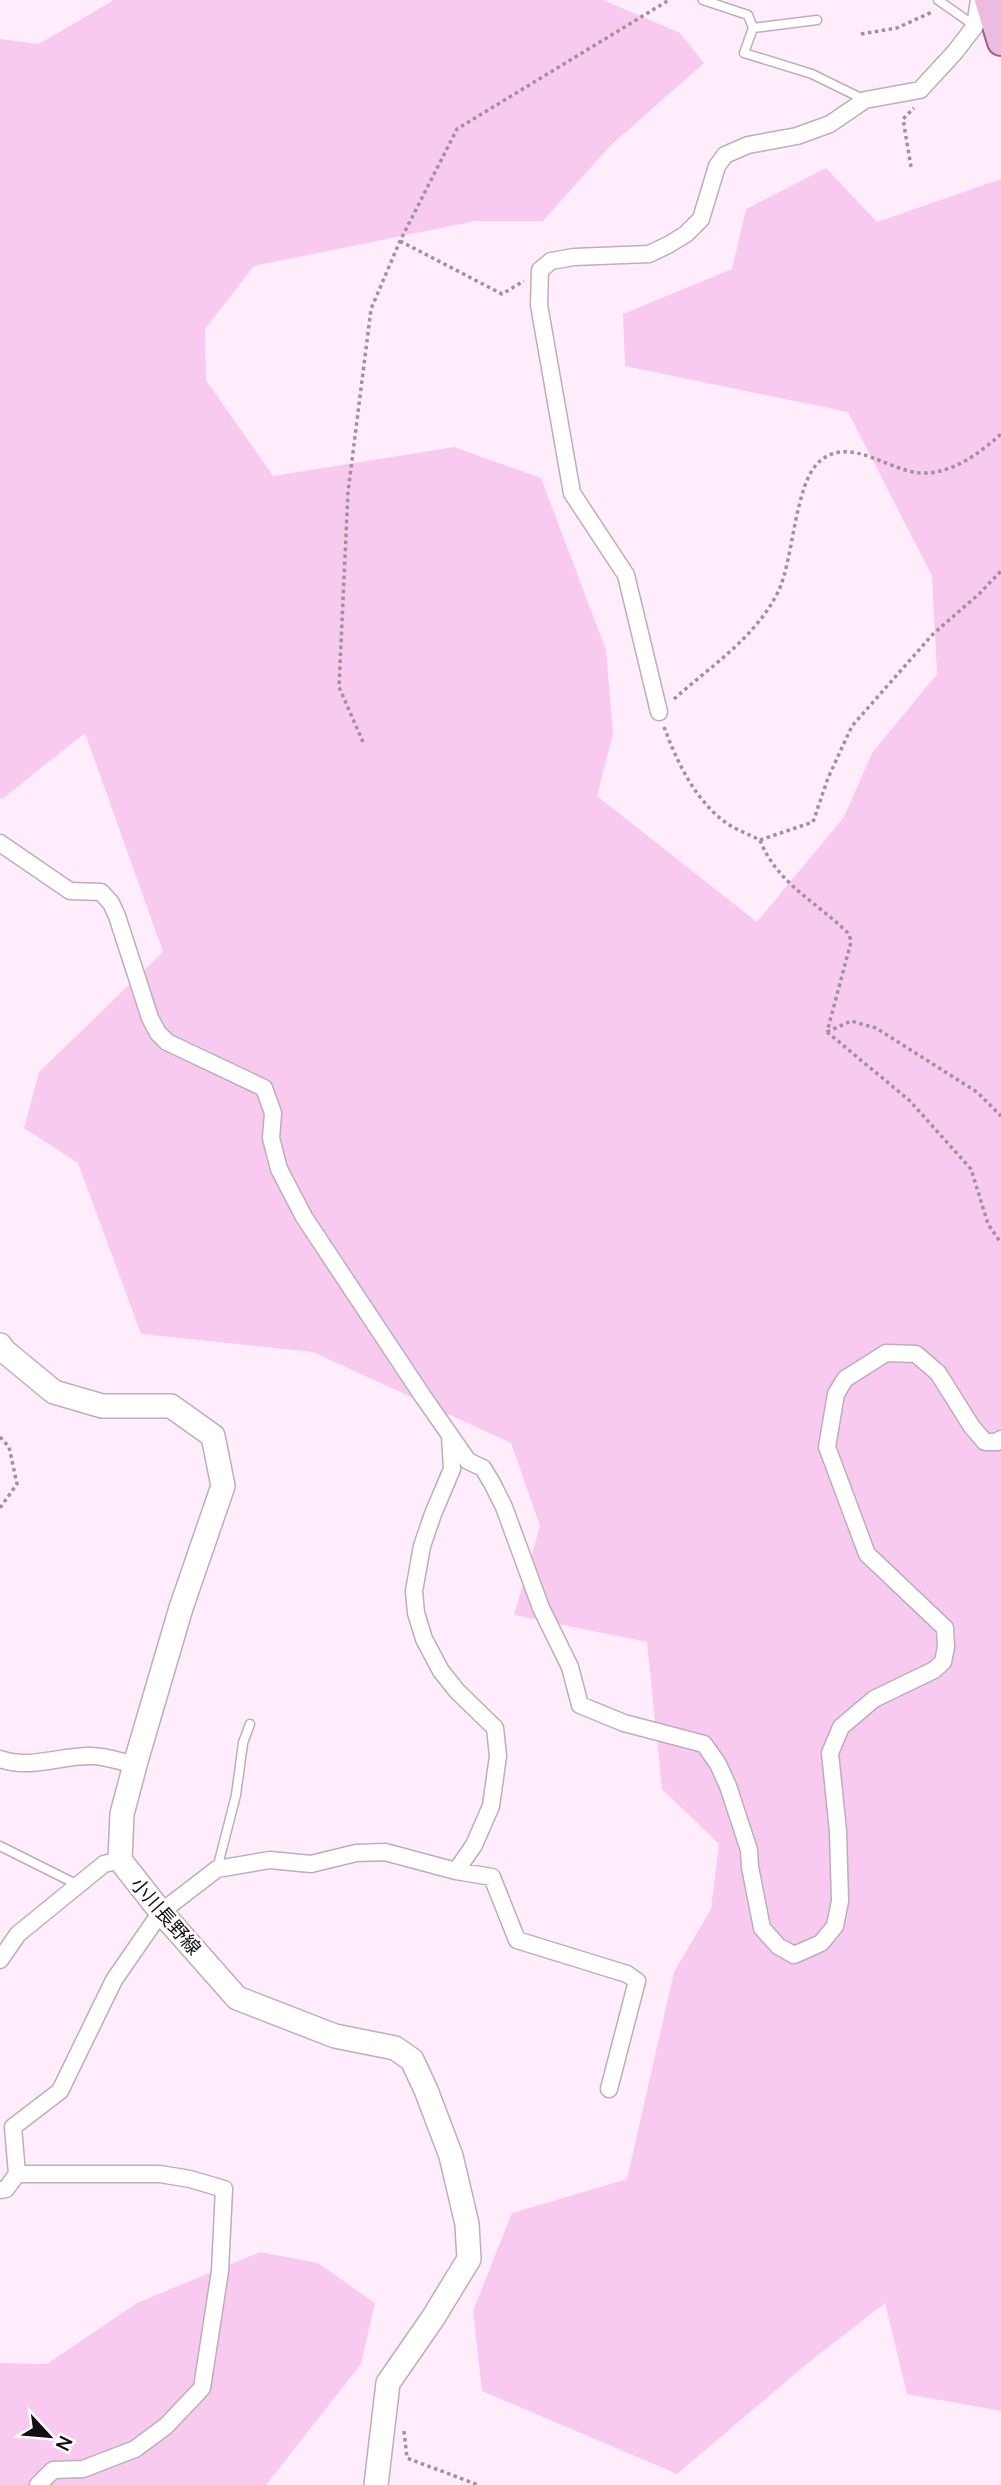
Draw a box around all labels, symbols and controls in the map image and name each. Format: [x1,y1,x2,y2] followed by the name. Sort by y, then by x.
[125,1872,207,1960] street label: 小川長野線
[14,2401,84,2471] north arrow
[50,2432,79,2455] text: N

